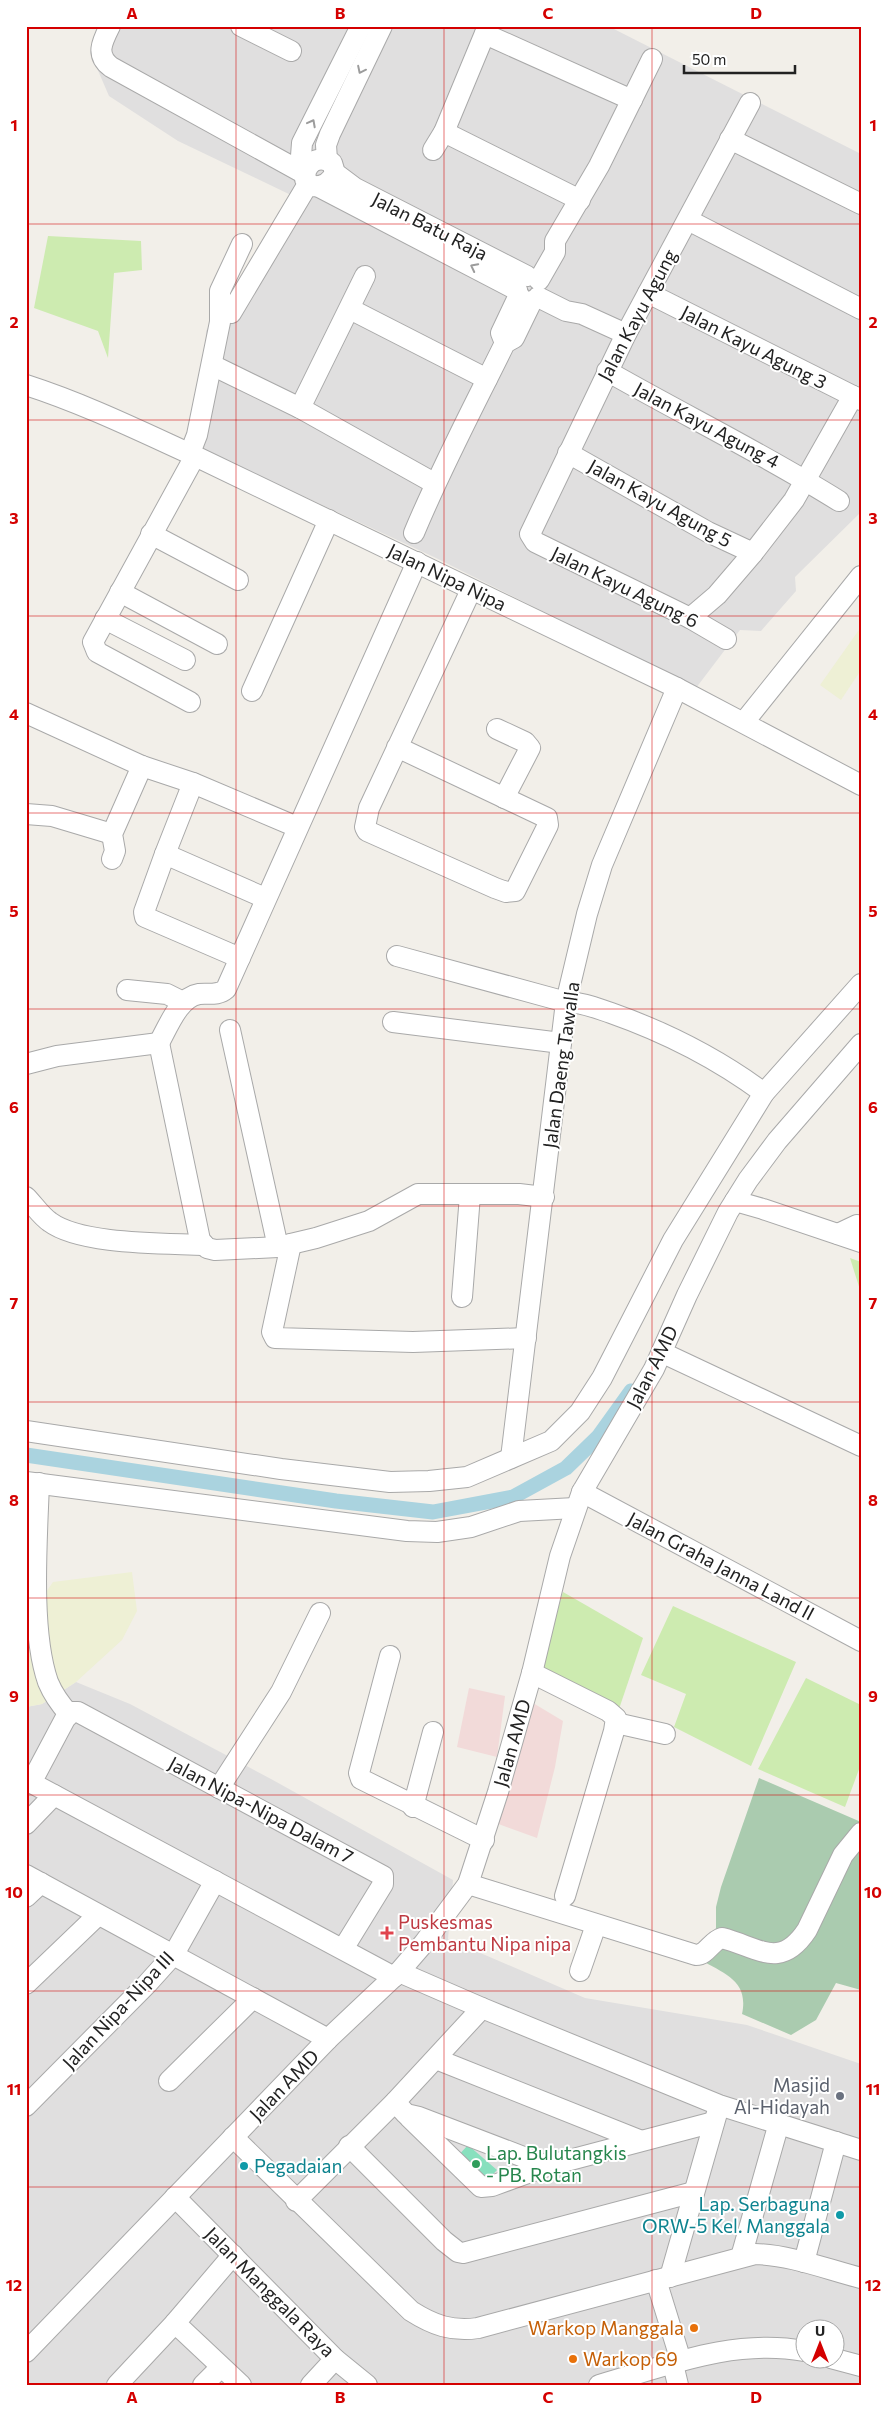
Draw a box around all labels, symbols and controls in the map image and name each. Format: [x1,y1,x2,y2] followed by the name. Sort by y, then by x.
[126,3,138,22] text: A
[335,3,346,22] text: B
[543,3,554,22] text: C
[750,3,762,22] text: D
[684,42,796,74] scale bar
[692,50,726,68] text: 50 m
[357,65,367,74] one-way arrow
[10,115,18,134] text: 1
[869,115,877,134] text: 1
[306,119,316,128] one-way arrow
[369,187,492,264] street label: Jalan Batu Raja
[592,245,681,385] street label: Jalan Kayu Agung
[470,263,479,273] one-way arrow
[677,300,831,393] street label: Jalan Kayu Agung 3
[9,312,19,331] text: 2
[868,312,878,331] text: 2
[631,377,784,473] street label: Jalan Kayu Agung 4
[584,454,736,552] street label: Jalan Kayu Agung 5
[9,508,19,527] text: 3
[868,508,878,527] text: 3
[384,538,510,615] street label: Jalan Nipa Nipa
[548,541,703,632] street label: Jalan Kayu Agung 6
[9,704,19,723] text: 4
[868,704,878,723] text: 4
[9,901,19,920] text: 5
[868,901,878,920] text: 5
[537,980,584,1150] street label: Jalan Daeng Tawalla
[9,1097,19,1116] text: 6
[868,1097,878,1116] text: 6
[10,1293,19,1312] text: 7
[869,1293,878,1312] text: 7
[621,1321,682,1412] street label: Jalan AMD
[9,1490,19,1509] text: 8
[868,1490,878,1509] text: 8
[624,1507,819,1625] street label: Jalan Graha Janna Land II
[9,1686,19,1705] text: 9
[868,1686,878,1705] text: 9
[488,1696,535,1789] street label: Jalan AMD
[165,1751,358,1868] street label: Jalan Nipa-Nipa Dalam 7
[5,1882,23,1901] text: 10
[864,1882,882,1901] text: 10
[398,1910,571,1955] place label: Puskesmas Pembantu Nipa nipa
[380,1926,394,1940] marker: Puskesmas Pembantu Nipa nipa
[57,1946,178,2073] street label: Jalan Nipa-Nipa III
[244,2044,323,2125] street label: Jalan AMD
[734,2073,830,2118] place label: Masjid Al-Hidayah
[7,2079,21,2098] text: 11
[866,2079,880,2098] text: 11
[834,2090,846,2102] marker: Masjid Al-Hidayah
[486,2141,627,2186] place label: Lap. Bulutangkis - PB. Rotan
[254,2154,342,2177] place label: Pegadaian
[470,2158,482,2170] marker: Lap. Bulutangkis - PB. Rotan
[238,2160,250,2172] marker: Pegadaian
[642,2192,830,2237] place label: Lap. Serbaguna ORW-5 Kel. Manggala
[834,2209,846,2221] marker: Lap. Serbaguna ORW-5 Kel. Manggala
[201,2222,340,2361] street label: Jalan Manggala Raya
[6,2275,22,2294] text: 12
[865,2275,881,2294] text: 12
[528,2316,684,2339] place label: Warkop Manggala
[794,2318,844,2368] north arrow
[688,2322,700,2334] marker: Warkop Manggala
[815,2322,825,2339] text: U
[583,2347,678,2370] place label: Warkop 69
[567,2353,579,2365] marker: Warkop 69
[126,2387,138,2406] text: A
[335,2387,346,2406] text: B
[543,2387,554,2406] text: C
[750,2387,762,2406] text: D

